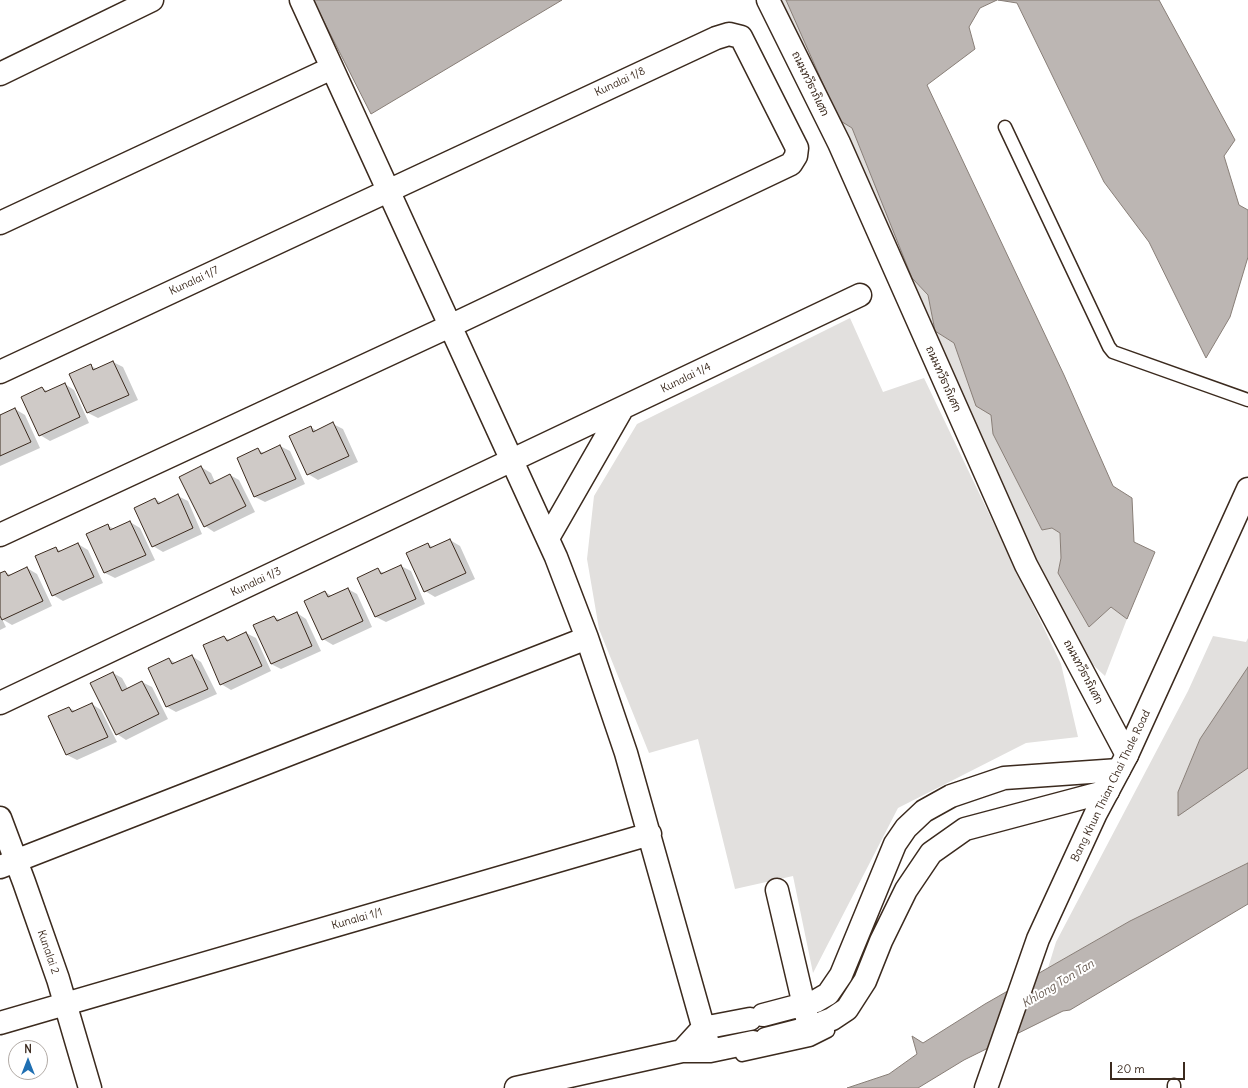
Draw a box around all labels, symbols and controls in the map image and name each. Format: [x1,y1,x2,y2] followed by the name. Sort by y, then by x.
[789,49,831,119] street label: ถนนทวีธาภิเศก
[593,65,647,99] street label: Kunalai 1/8
[167,264,221,298] street label: Kunalai 1/7
[923,344,963,414] street label: ถนนทวีธาภิเศก
[659,360,713,396] street label: Kunalai 1/4
[229,565,283,599] street label: Kunalai 1/3
[1061,638,1105,706] street label: ถนนทวีธาภิเศก
[1068,708,1154,864] street label: Bang Khun Thian Chai Thale Road
[330,905,384,933] street label: Kunalai 1/1
[34,928,62,976] street label: Kunalai 2
[1019,957,1097,1011] water label: Khlong Ton Tan
[8,1040,48,1080] north arrow
[24,1042,32,1056] text: N
[1112,1054,1187,1080] scale bar
[1117,1061,1145,1076] text: 20 m

